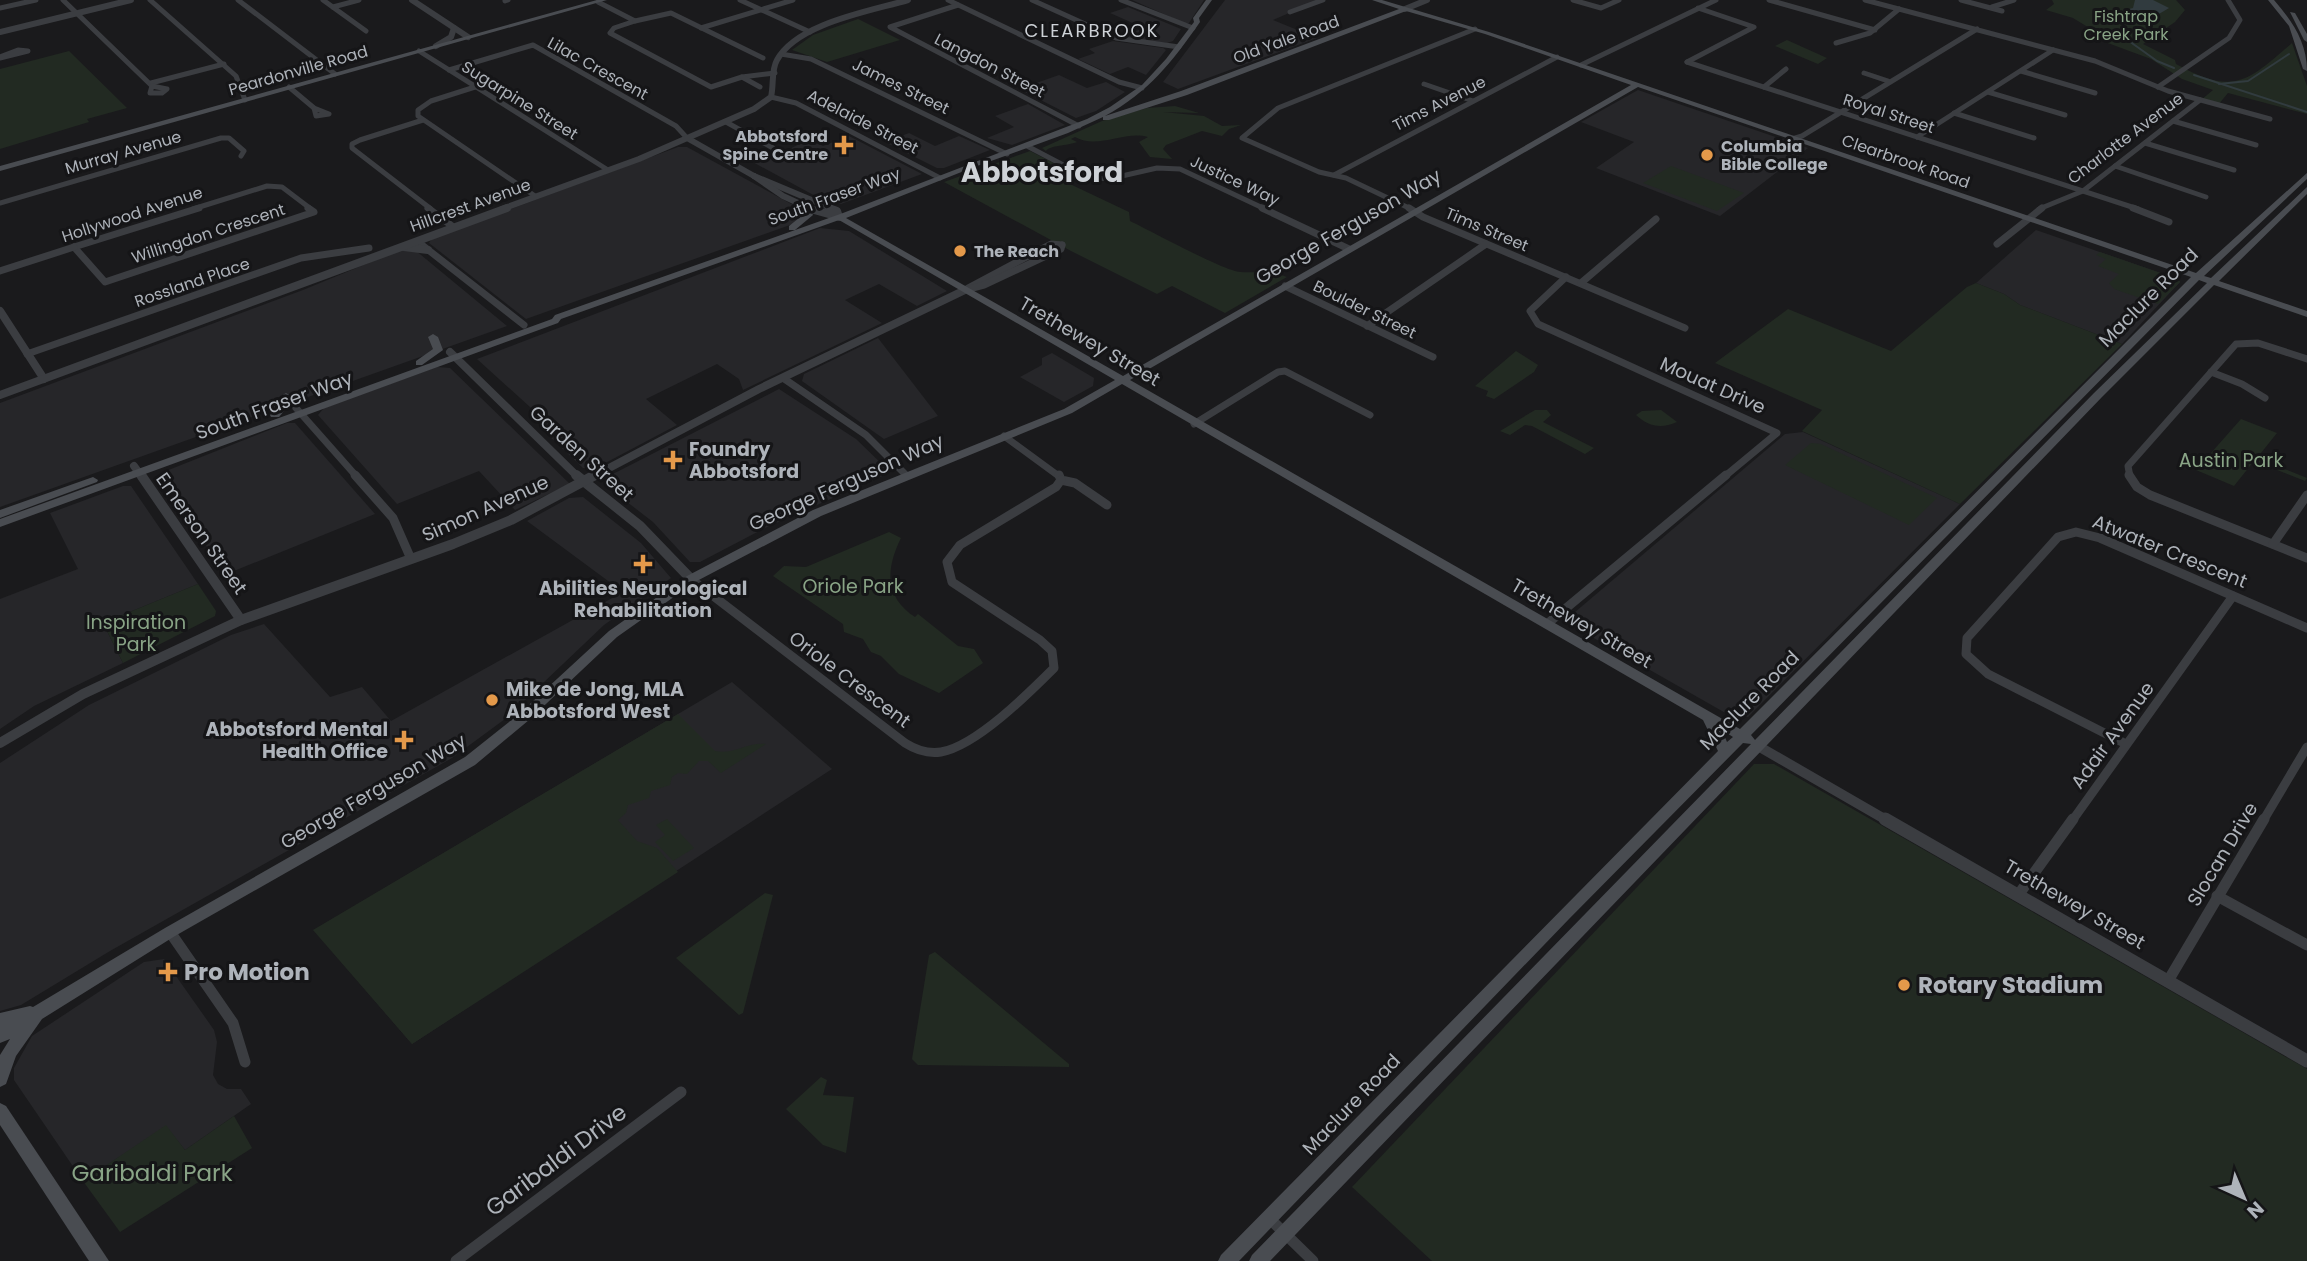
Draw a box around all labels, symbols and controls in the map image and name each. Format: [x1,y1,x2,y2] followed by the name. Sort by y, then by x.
[2084,5,2169,46] park label: Fishtrap Creek Park
[1230,10,1342,69] street label: Old Yale Road
[1024,18,1160,43] district label: CLEARBROOK
[931,28,1049,103] street label: Langdon Street
[543,31,652,106] street label: Lilac Crescent
[226,40,370,101] street label: Peardonville Road
[848,53,953,120] street label: James Street
[457,55,582,146] street label: Sugarpine Street
[1389,70,1490,137] street label: Tims Avenue
[803,83,923,159] street label: Adelaide Street
[2063,87,2188,190] street label: Charlotte Avenue
[1840,88,1938,139] street label: Royal Street
[62,125,184,180] street label: Murray Avenue
[723,125,828,166] place label: Abbotsford Spine Centre
[1839,129,1973,194] street label: Clearbrook Road
[834,135,854,155] marker: Abbotsford Spine Centre
[1721,135,1828,176] place label: Columbia Bible College
[1699,147,1715,163] marker: Columbia Bible College
[1186,150,1283,211] street label: Justice Way
[961,153,1123,192] district label: Abbotsford
[765,162,903,231] street label: South Fraser Way
[1250,162,1446,291] street label: George Ferguson Way
[407,173,534,238] street label: Hillcrest Avenue
[59,181,206,248] street label: Hollywood Avenue
[128,198,288,269] street label: Willingdon Crescent
[1442,202,1532,257] street label: Tims Street
[974,240,1059,263] place label: The Reach
[2093,242,2204,353] street label: Maclure Road
[952,243,968,259] marker: The Reach
[131,252,253,313] street label: Rossland Place
[1309,275,1420,344] street label: Boulder Street
[1014,290,1165,393] street label: Trethewey Street
[1656,350,1770,421] street label: Mouat Drive
[192,364,357,446] street label: South Fraser Way
[524,399,640,508] street label: Garden Street
[745,427,948,538] street label: George Ferguson Way
[689,436,799,485] place label: Foundry Abbotsford
[2179,447,2283,474] park label: Austin Park
[663,450,683,470] marker: Foundry Abbotsford
[149,467,254,600] street label: Emerson Street
[418,468,553,548] street label: Simon Avenue
[2088,508,2251,595] street label: Atwater Crescent
[633,554,653,574] marker: Abilities Neurological Rehabilitation
[1506,572,1657,675] street label: Trethewey Street
[802,573,904,600] park label: Oriole Park
[539,575,747,624] place label: Abilities Neurological Rehabilitation
[86,609,186,658] park label: Inspiration Park
[783,625,916,734] street label: Oriole Crescent
[1694,645,1805,756] street label: Maclure Road
[506,676,684,725] place label: Mike de Jong, MLA Abbotsford West
[2064,676,2161,794] street label: Adair Avenue
[484,692,500,708] marker: Mike de Jong, MLA Abbotsford West
[206,716,388,765] place label: Abbotsford Mental Health Office
[275,727,471,856] street label: George Ferguson Way
[394,730,414,750] marker: Abbotsford Mental Health Office
[2181,797,2264,911] street label: Slocan Drive
[1999,853,2150,956] street label: Trethewey Street
[184,956,310,988] place label: Pro Motion
[158,962,178,982] marker: Pro Motion
[1918,969,2103,1001] place label: Rotary Stadium
[1896,977,1912,993] marker: Rotary Stadium
[1296,1048,1407,1161] street label: Maclure Road
[479,1096,633,1224] street label: Garibaldi Drive
[71,1157,233,1189] park label: Garibaldi Park
[2209,1163,2279,1233] north arrow
[2241,1195,2270,1225] text: N

